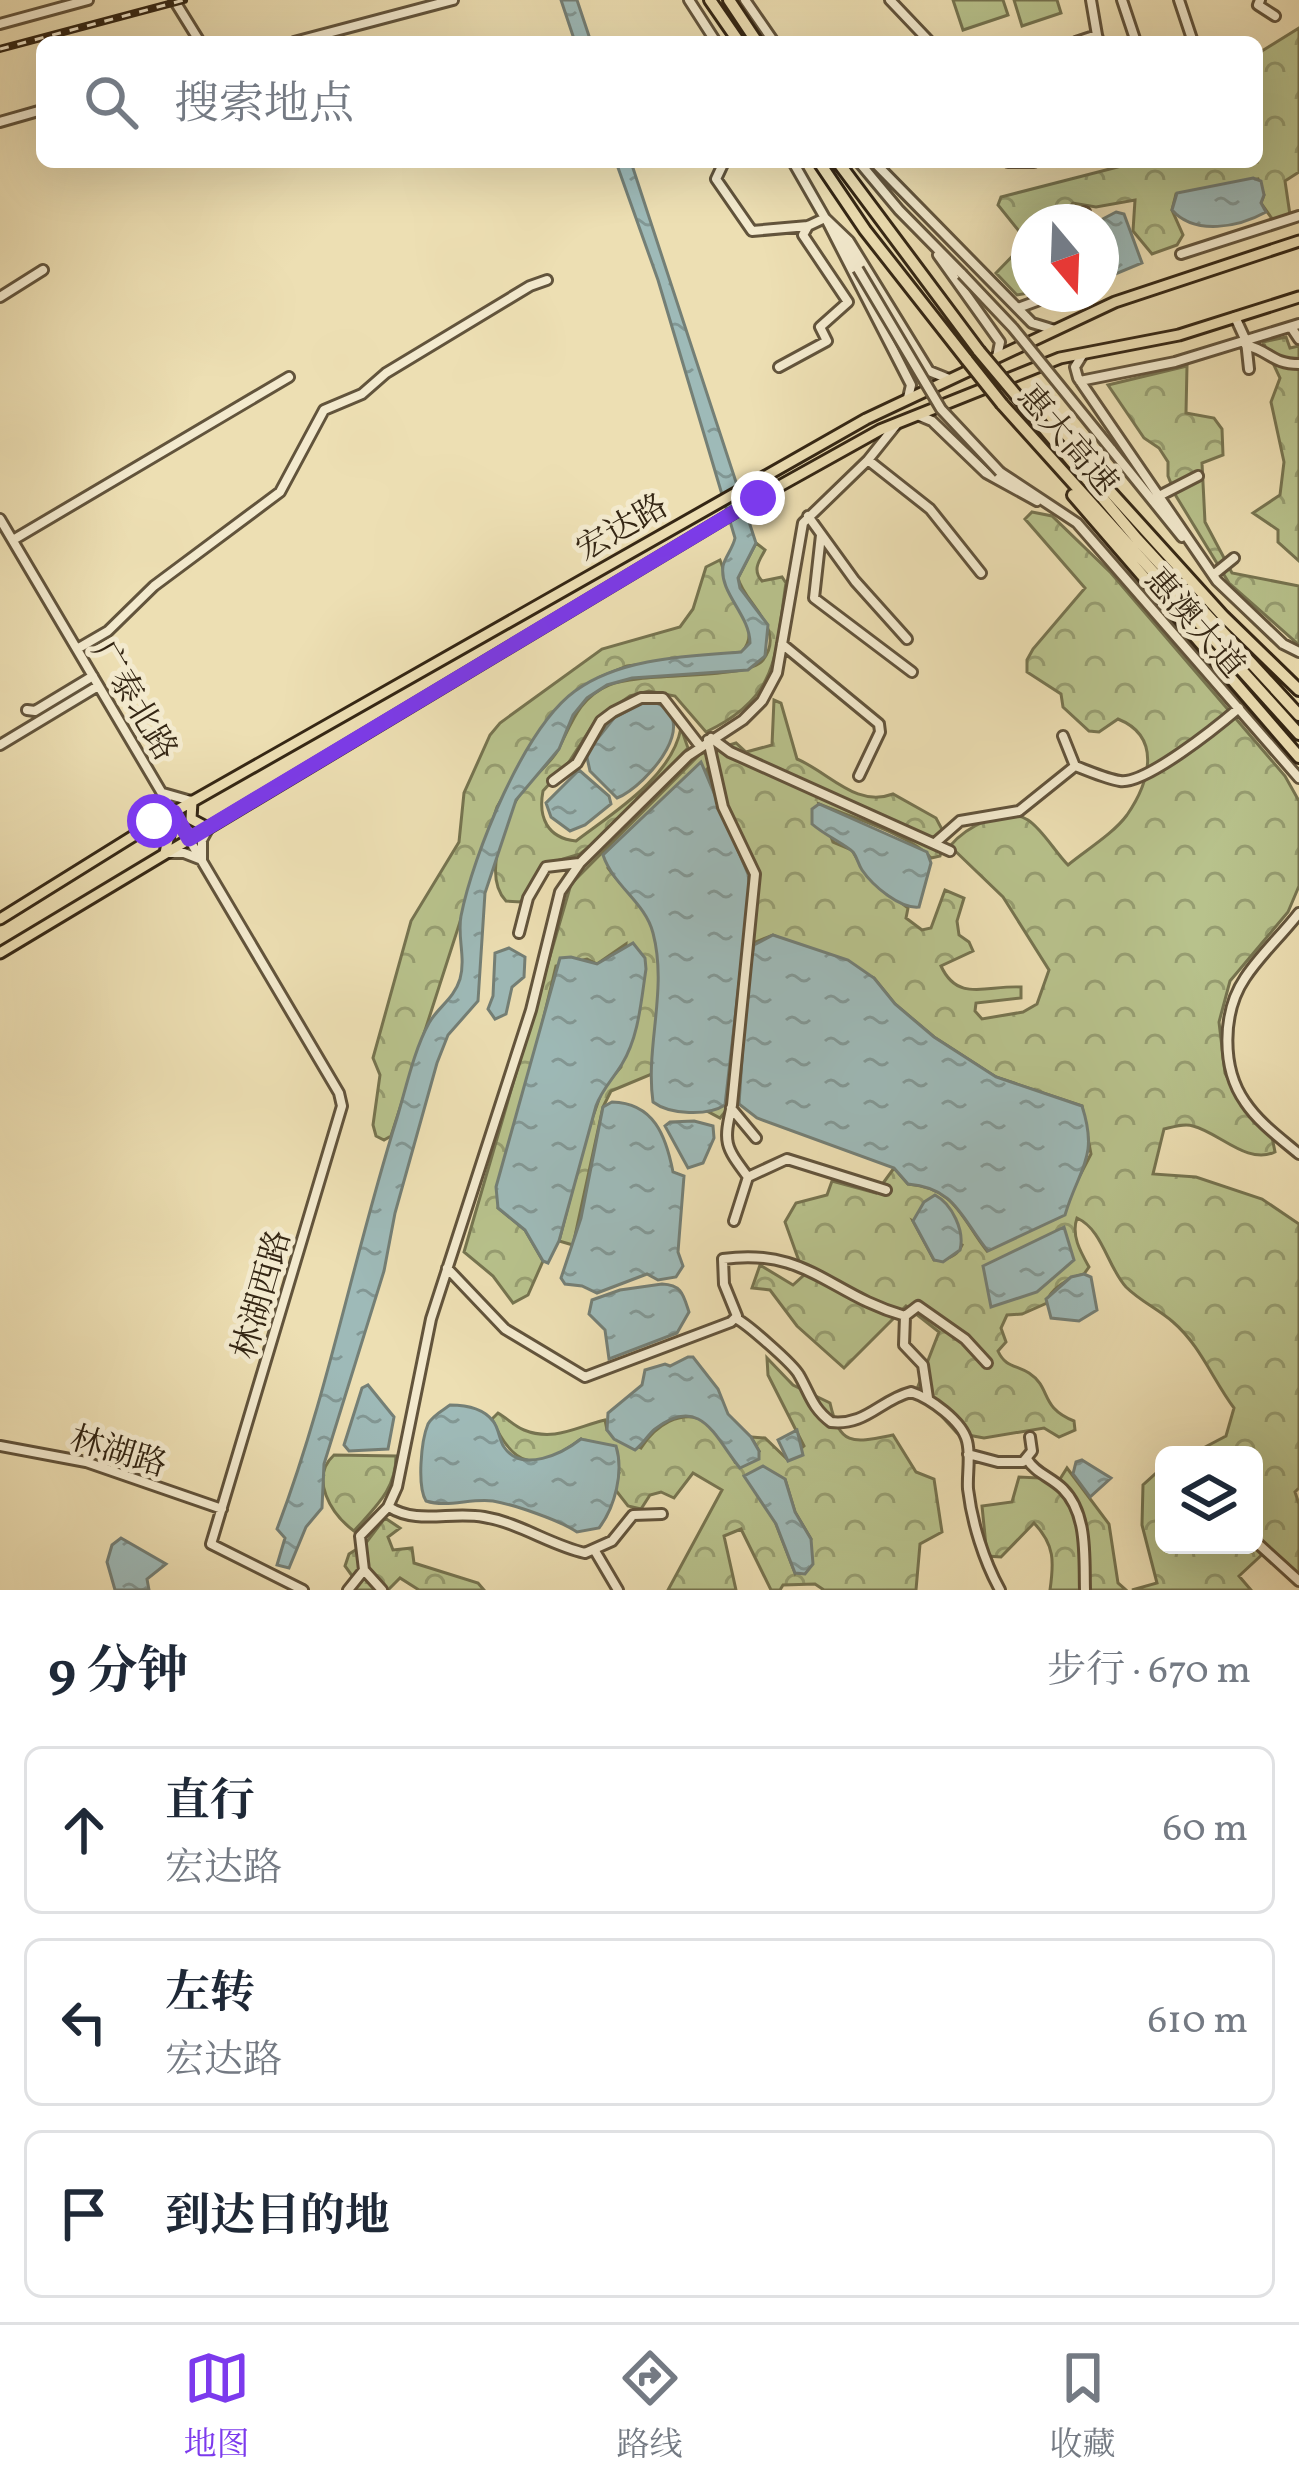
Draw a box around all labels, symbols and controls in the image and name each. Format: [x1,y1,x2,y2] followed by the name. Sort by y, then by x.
[36,36,1263,168] search box
[78,69,144,135] icon: search
[174,75,354,138] text: 搜索地点
[1011,204,1119,312] north arrow
[1005,377,1127,507] street label: 惠大高速
[731,471,785,525] route end
[569,485,677,574] street label: 宏达路
[1132,560,1254,690] street label: 惠澳大道
[79,634,186,770] street label: 广泰北路
[127,794,181,848] route start
[224,1225,304,1365] street label: 林湖西路
[64,1417,172,1490] street label: 林湖路
[1155,1446,1263,1554] map controls
[1155,1446,1263,1554] button: layers
[48,1638,188,1709] text: 9 分钟
[1047,1645,1251,1699] text: 步行 · 670 m
[165,1772,255,1835] text: 直行
[51,1797,117,1863] icon: ahead
[1163,1803,1248,1857] text: 60 m
[165,1843,282,1897] text: 宏达路
[165,1964,255,2027] text: 左转
[51,1989,117,2055] icon: left
[1147,1995,1248,2049] text: 610 m
[165,2035,282,2089] text: 宏达路
[51,2181,117,2247] icon: arrive
[165,2187,390,2250] text: 到达目的地
[184,2345,250,2470] tab: 地图
[617,2345,683,2470] tab: 路线
[1050,2345,1116,2470] tab: 收藏

